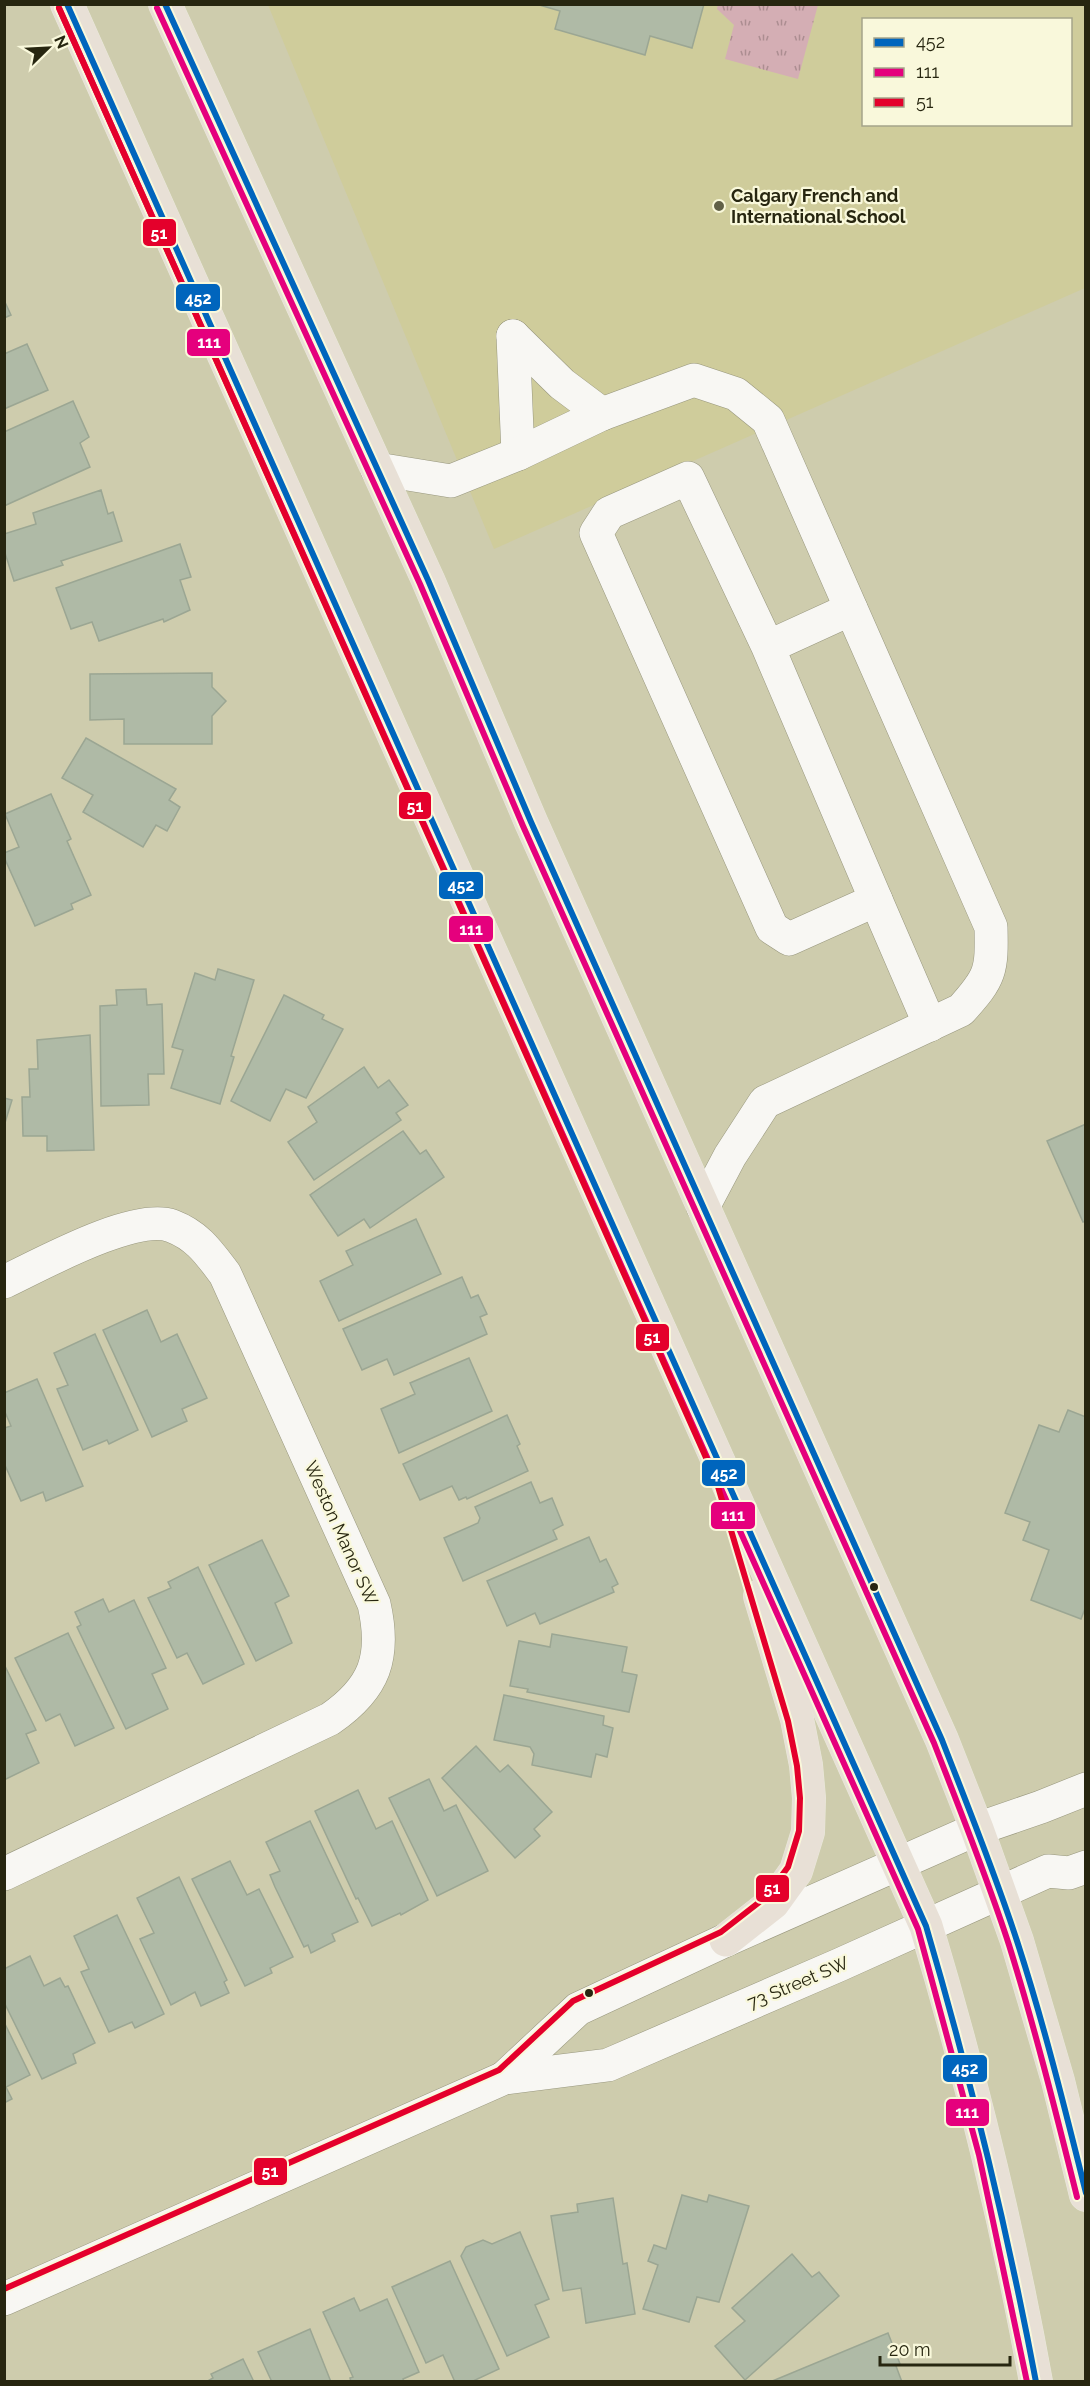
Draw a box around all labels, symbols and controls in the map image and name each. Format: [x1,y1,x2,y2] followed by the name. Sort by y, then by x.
[18,18,78,78] north arrow
[862,18,1072,126] legend
[916,31,945,52] text: 452
[50,33,72,52] text: N
[916,61,939,82] text: 111
[916,91,934,112] text: 51
[731,185,906,227] place label: Calgary French and International School
[712,199,726,213] marker: Calgary French and International School
[142,218,177,247] line badge: 51
[151,224,167,243] text: 51
[175,283,221,312] line badge: 452
[184,289,212,308] text: 452
[186,328,231,357] line badge: 111
[197,333,221,352] text: 111
[398,791,432,820] line badge: 51
[407,797,423,816] text: 51
[438,871,484,900] line badge: 452
[447,876,475,895] text: 452
[448,915,494,943] line badge: 111
[459,920,483,939] text: 111
[635,1323,670,1352] line badge: 51
[644,1328,660,1347] text: 51
[300,1458,383,1608] street label: Weston Manor SW
[701,1459,746,1487] line badge: 452
[710,1464,738,1483] text: 452
[710,1501,756,1530] line badge: 111
[721,1506,745,1525] text: 111
[868,1581,880,1593] unlabelled marker
[755,1874,790,1903] line badge: 51
[764,1879,780,1898] text: 51
[744,1952,852,2013] street label: 73 Street SW
[583,1987,595,1999] unlabelled marker
[942,2054,988,2083] line badge: 452
[951,2059,979,2078] text: 452
[945,2098,990,2127] line badge: 111
[955,2103,979,2122] text: 111
[253,2157,288,2186] line badge: 51
[262,2162,278,2181] text: 51
[880,2329,1010,2367] scale bar
[889,2339,931,2360] text: 20 m

